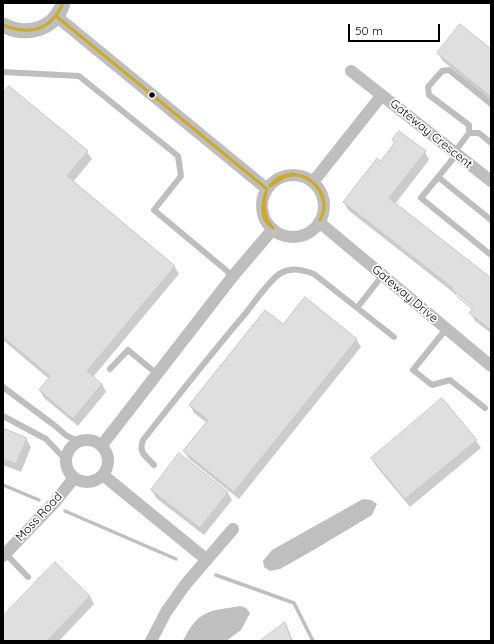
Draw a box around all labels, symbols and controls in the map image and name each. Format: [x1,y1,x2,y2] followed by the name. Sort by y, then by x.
[350,16,442,42] scale bar
[355,23,383,38] text: 50 m
[147,90,157,100] unlabelled marker
[387,96,475,172] street label: Gateway Crescent
[369,262,441,326] street label: Gateway Drive
[13,490,65,544] street label: Moss Road

